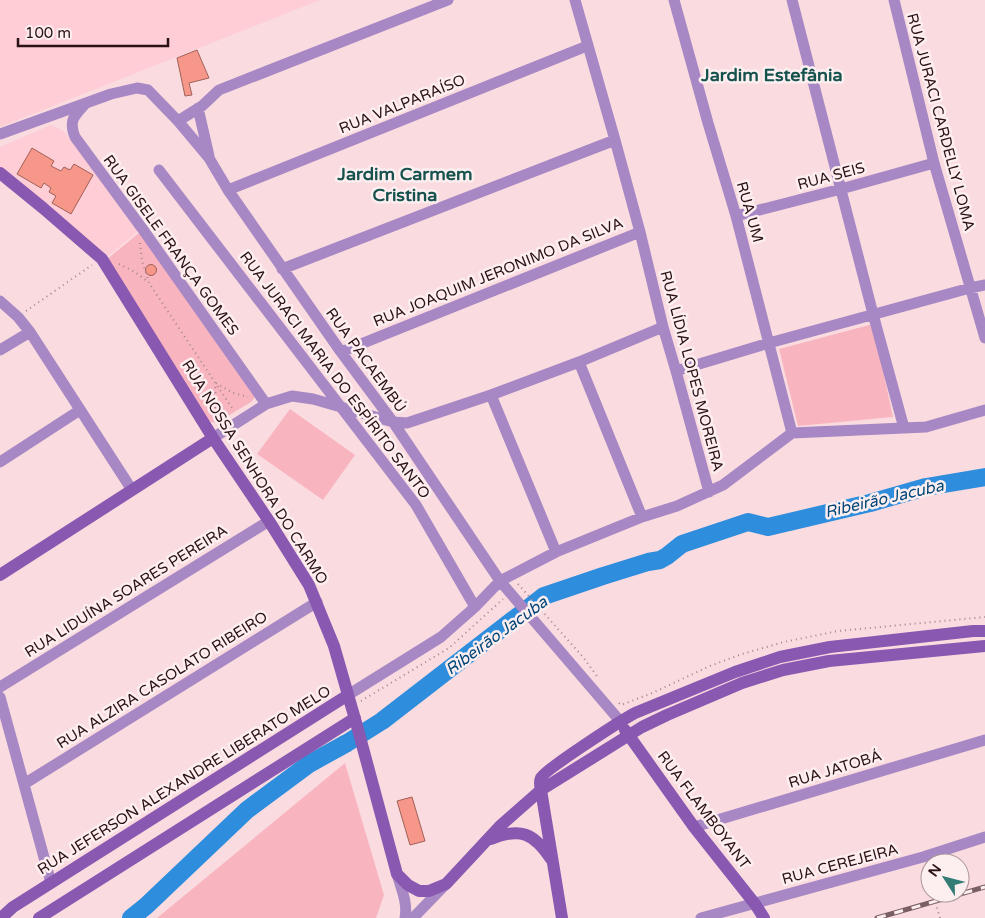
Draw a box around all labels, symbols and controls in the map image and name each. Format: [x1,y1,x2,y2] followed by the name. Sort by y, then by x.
[903,11,979,233] street label: RUA JURACI CARDELLY LOMA
[18,15,168,47] scale bar
[25,24,71,42] text: 100 m
[700,64,843,86] district label: Jardim Estefânia
[336,70,468,138] street label: RUA VALPARAÍSO
[99,151,243,339] street label: RUA GISELE FRANÇA GOMES
[795,158,867,194] street label: RUA SEIS
[337,163,472,206] district label: Jardim Carmem Cristina
[733,179,767,245] street label: RUA UM
[370,213,626,331] street label: RUA JOAQUIM JERONIMO DA SILVA
[236,248,434,502] street label: RUA JURACI MARIA DO ESPÍRITO SANTO
[657,269,727,473] street label: RUA LÍDIA LOPES MOREIRA
[322,304,410,416] street label: RUA PACAEMBÚ
[178,357,332,587] street label: RUA NOSSA SENHORA DO CARMO
[823,475,947,522] water label: Ribeirão Jacuba
[21,521,231,661] street label: RUA LIDUÍNA SOARES PEREIRA
[442,591,552,680] water label: Ribeirão Jacuba
[53,607,271,753] street label: RUA ALZIRA CASOLATO RIBEIRO
[34,682,334,878] street label: RUA JEFERSON ALEXANDRE LIBERATO MELO
[786,746,884,792] street label: RUA JATOBÁ
[654,747,754,873] street label: RUA FLAMBOYANT
[780,840,900,888] street label: RUA CEREJEIRA
[920,853,970,903] north arrow
[925,861,945,880] text: N

